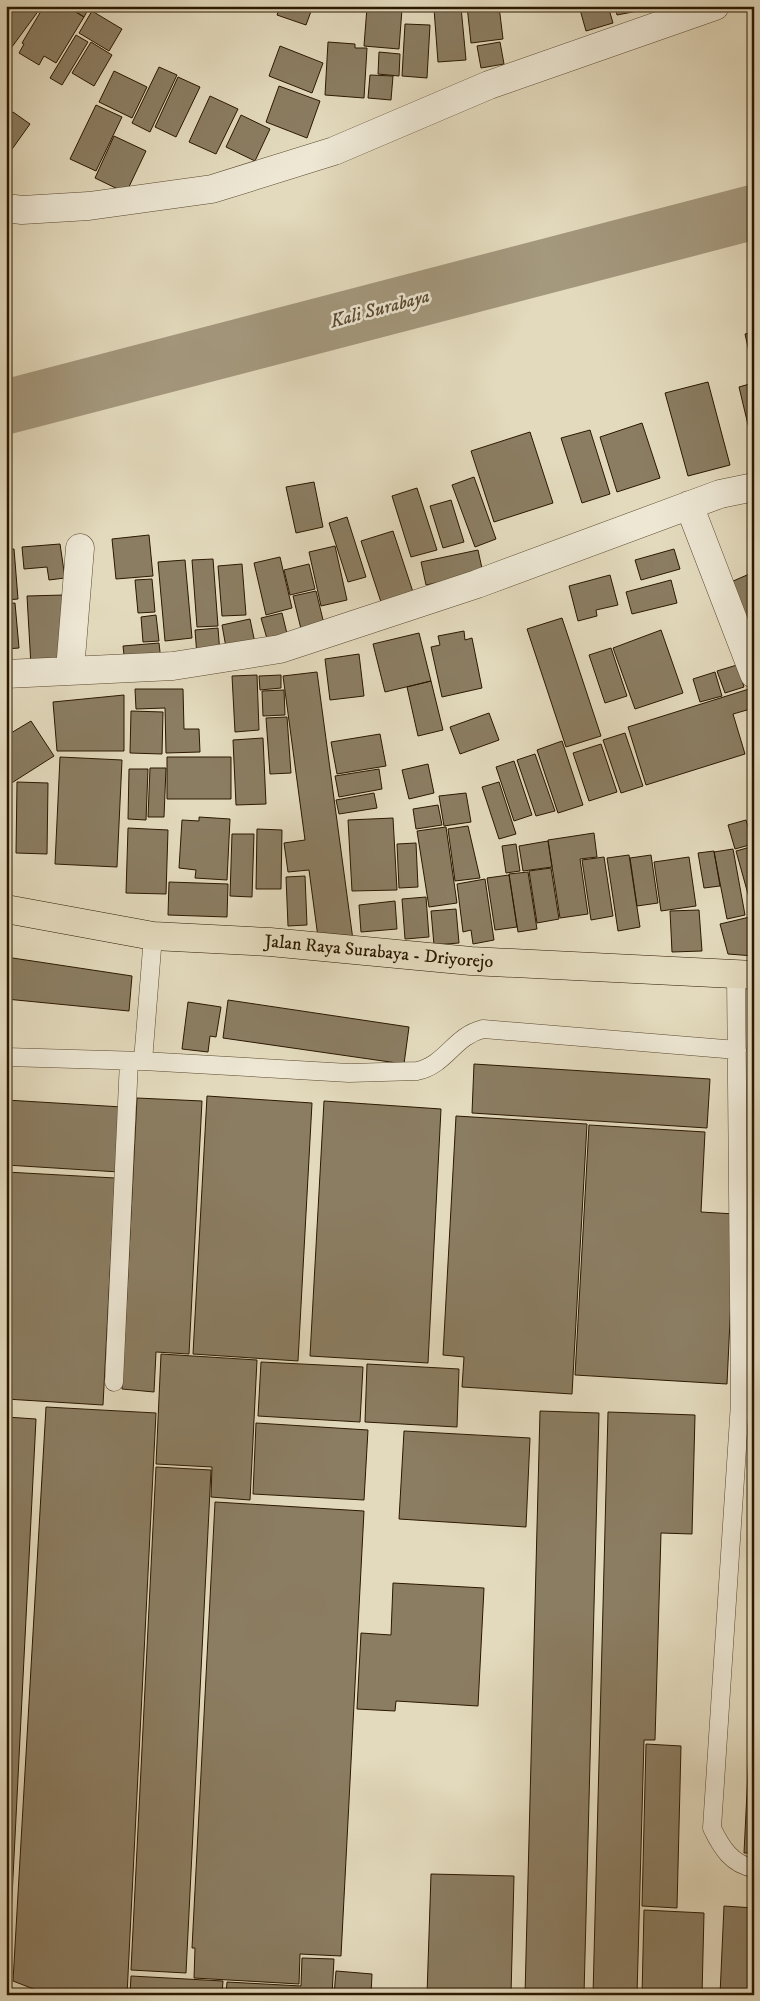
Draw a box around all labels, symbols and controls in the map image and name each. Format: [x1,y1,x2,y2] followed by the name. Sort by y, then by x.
[327,285,432,334] water label: Kali Surabaya
[262,931,494,973] street label: Jalan Raya Surabaya - Driyorejo

